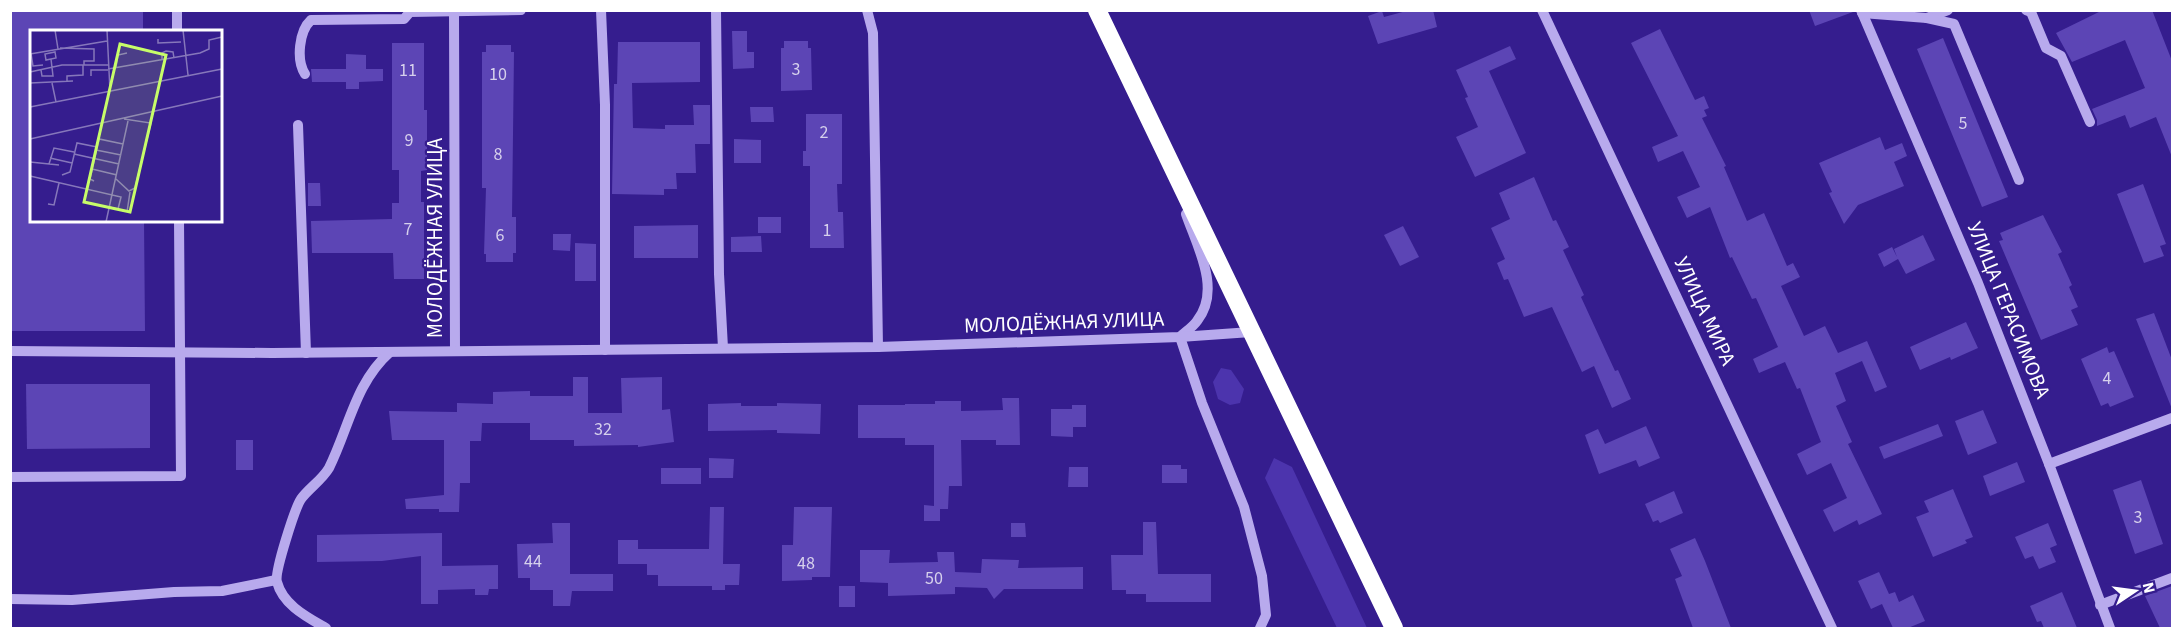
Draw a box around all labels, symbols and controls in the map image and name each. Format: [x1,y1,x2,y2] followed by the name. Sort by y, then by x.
[30,30,222,222] inset map
[792,57,801,82] house number: 3
[399,58,417,83] house number: 11
[489,62,507,87] house number: 10
[1959,111,1968,136] house number: 5
[820,120,829,145] house number: 2
[405,128,414,153] house number: 9
[420,137,450,338] street label: МОЛОДЁЖНАЯ УЛИЦА
[494,142,503,167] house number: 8
[404,217,413,242] house number: 7
[1960,217,2058,403] street label: УЛИЦА ГЕРАСИМОВА
[823,218,831,243] house number: 1
[496,223,505,248] house number: 6
[1667,252,1744,371] street label: УЛИЦА МИРА
[963,303,1165,340] street label: МОЛОДЁЖНАЯ УЛИЦА
[2103,366,2112,391] house number: 4
[594,417,612,442] house number: 32
[2134,505,2143,530] house number: 3
[524,549,542,574] house number: 44
[797,551,815,576] house number: 48
[2105,561,2165,621] north arrow
[925,566,943,591] house number: 50
[2137,580,2161,596] text: N

